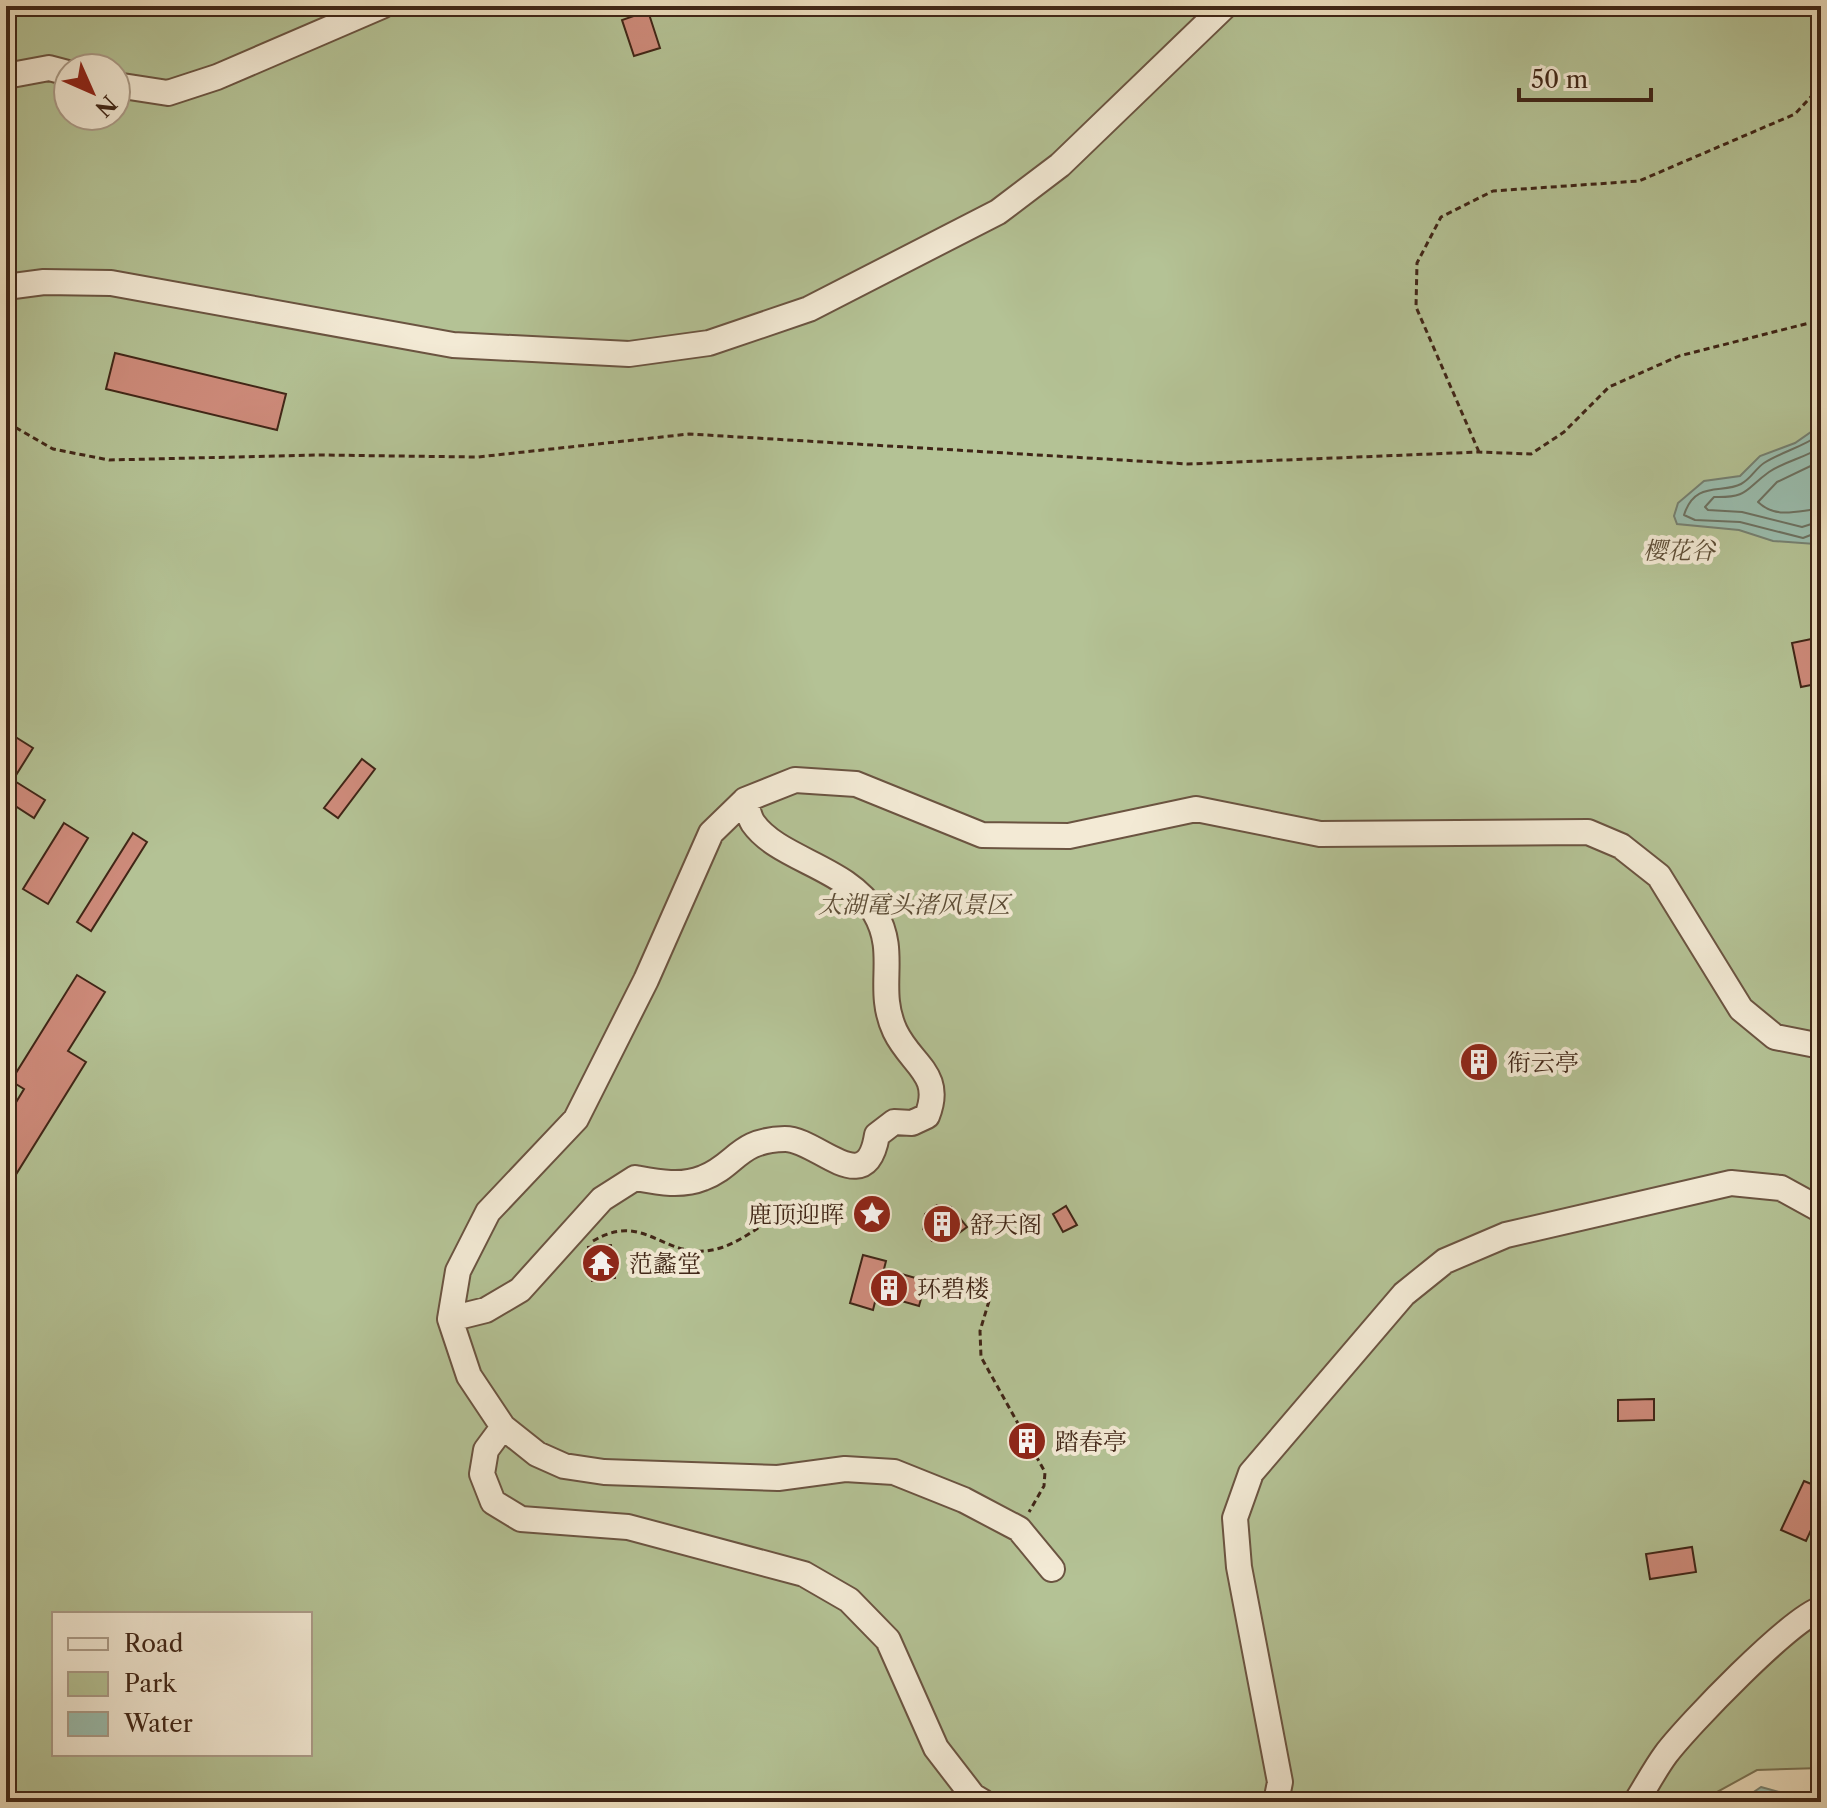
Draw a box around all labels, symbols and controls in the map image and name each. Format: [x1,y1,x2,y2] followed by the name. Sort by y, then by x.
[52,52,132,132] north arrow
[1519,52,1651,102] scale bar
[1531,65,1588,94] text: 50 m
[89,89,122,122] text: N
[1643,536,1717,565] park label: 樱花谷
[818,890,1013,919] park label: 太湖鼋头渚风景区
[1458,1041,1500,1083] building icon: 衔云亭
[1507,1048,1579,1077] place label: 衔云亭
[851,1193,893,1235] place icon: 鹿顶迎晖
[748,1200,844,1229] place label: 鹿顶迎晖
[921,1203,963,1245] building icon: 舒天阁
[970,1210,1042,1239] place label: 舒天阁
[580,1242,622,1284] temple icon: 范蠡堂
[629,1249,701,1278] place label: 范蠡堂
[868,1267,910,1309] building icon: 环碧楼
[917,1274,989,1303] place label: 环碧楼
[1006,1420,1048,1462] building icon: 踏春亭
[1055,1427,1127,1456] place label: 踏春亭
[52,1612,312,1756] legend
[124,1629,184,1658] text: Road
[124,1669,177,1698] text: Park
[123,1709,193,1738] text: Water

